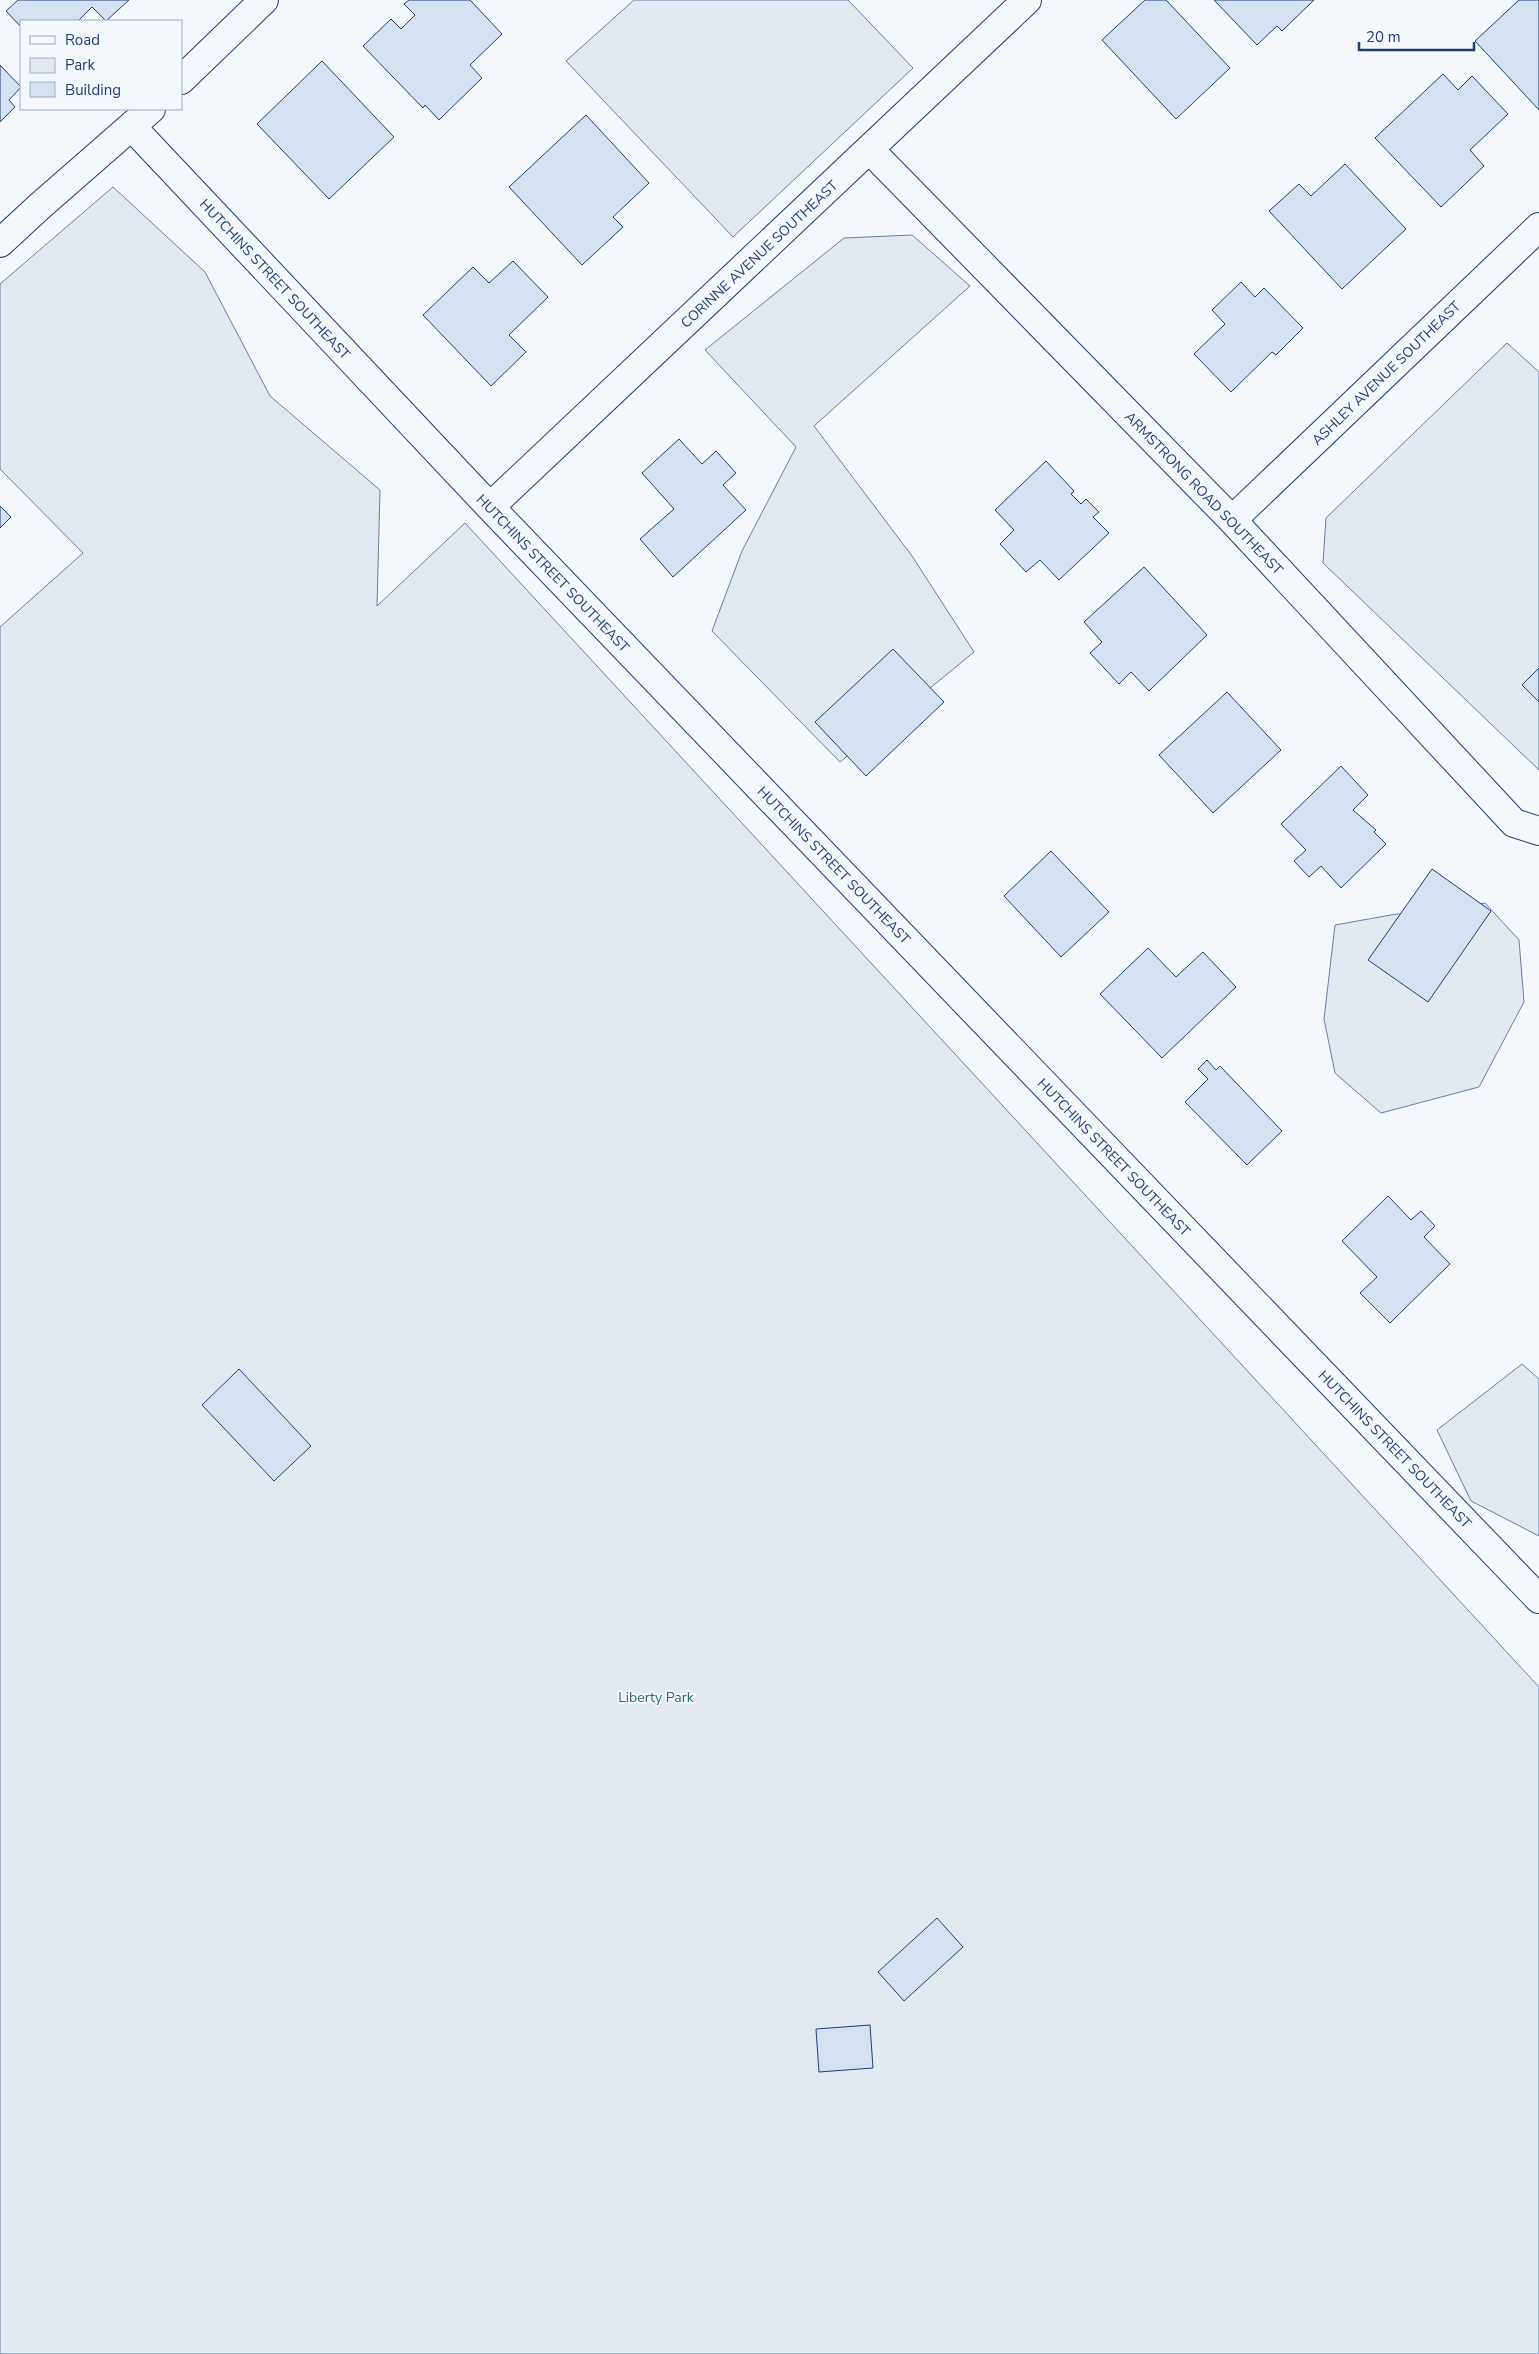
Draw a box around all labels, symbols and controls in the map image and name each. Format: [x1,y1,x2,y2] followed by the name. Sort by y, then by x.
[20,20,182,110] legend
[1359,20,1474,52] scale bar
[1366,27,1401,47] text: 20 m
[65,30,100,50] text: Road
[65,55,95,75] text: Park
[65,80,121,100] text: Building
[677,176,842,332] street label: CORINNE AVENUE SOUTHEAST
[195,195,355,364] street label: HUTCHINS STREET SOUTHEAST
[1308,297,1465,450] street label: ASHLEY AVENUE SOUTHEAST
[1120,408,1287,580] street label: ARMSTRONG ROAD SOUTHEAST
[472,490,634,657] street label: HUTCHINS STREET SOUTHEAST
[753,782,915,949] street label: HUTCHINS STREET SOUTHEAST
[1033,1074,1195,1241] street label: HUTCHINS STREET SOUTHEAST
[1314,1366,1476,1533] street label: HUTCHINS STREET SOUTHEAST
[618,1688,695,1707] park label: Liberty Park

